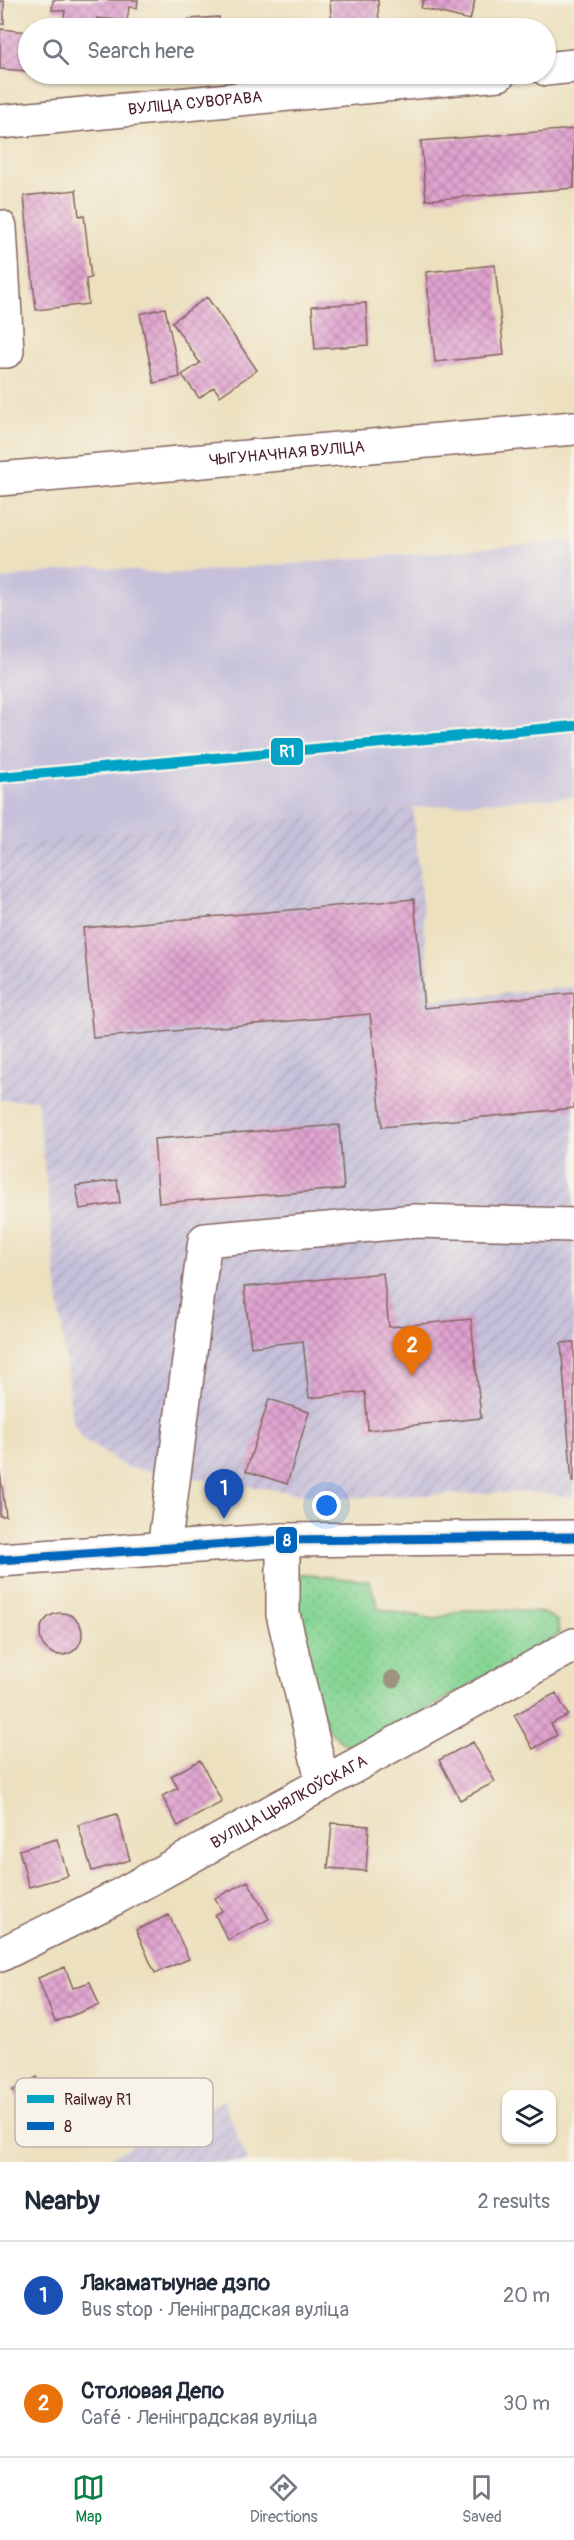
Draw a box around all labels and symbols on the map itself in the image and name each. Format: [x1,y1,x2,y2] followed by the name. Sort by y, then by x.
[127,87,263,120] street label: ВУЛІЦА СУВОРАВА
[208,437,366,470] street label: ЧЫГУНАЧНАЯ ВУЛІЦА
[270,737,304,766] line badge: R1
[279,742,295,762] text: R1
[392,1326,432,1376] pin: 2
[204,1470,244,1519] pin: 1
[312,1491,341,1520] your location
[275,1526,298,1554] line badge: 8
[283,1531,291,1551] text: 8
[207,1751,371,1853] street label: ВУЛІЦА ЦЫЯЛКОЎСКАГА
[15,2078,213,2147] legend
[64,2090,131,2110] text: Railway R1
[64,2117,72,2137] text: 8

